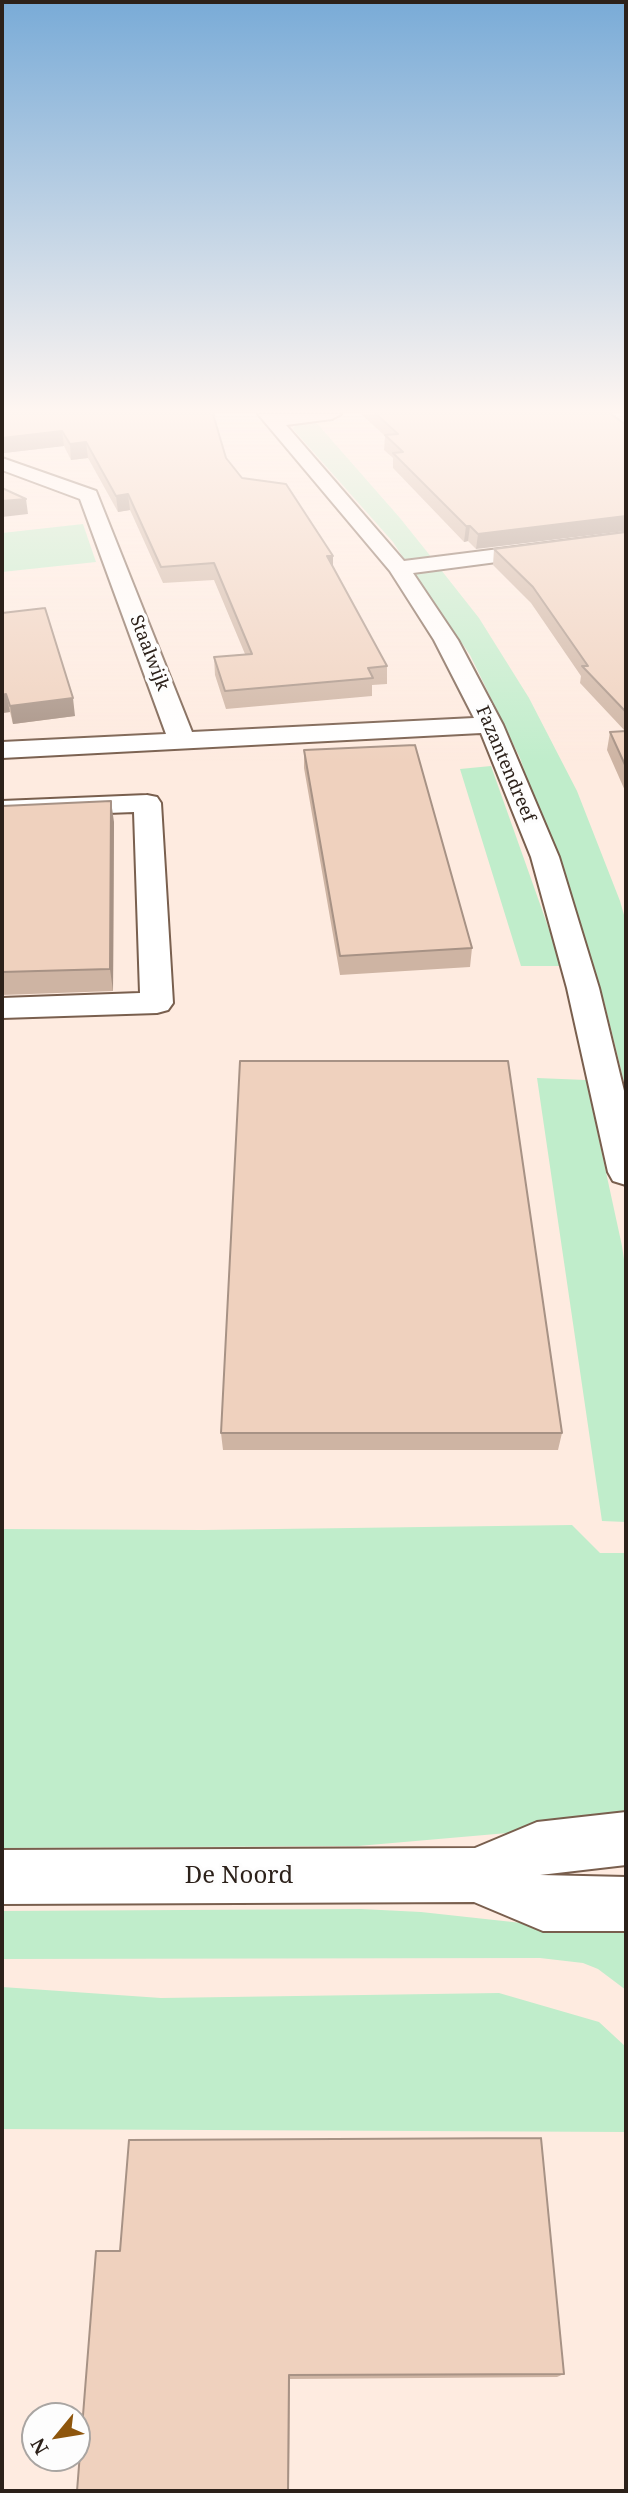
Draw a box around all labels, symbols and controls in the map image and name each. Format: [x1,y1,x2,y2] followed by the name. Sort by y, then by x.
[125,612,173,694] street label: Staalwijk
[471,703,539,825] street label: Fazantendreef
[185,1862,293,1890] street label: De Noord
[21,2402,91,2472] north arrow
[25,2434,55,2459] text: N

